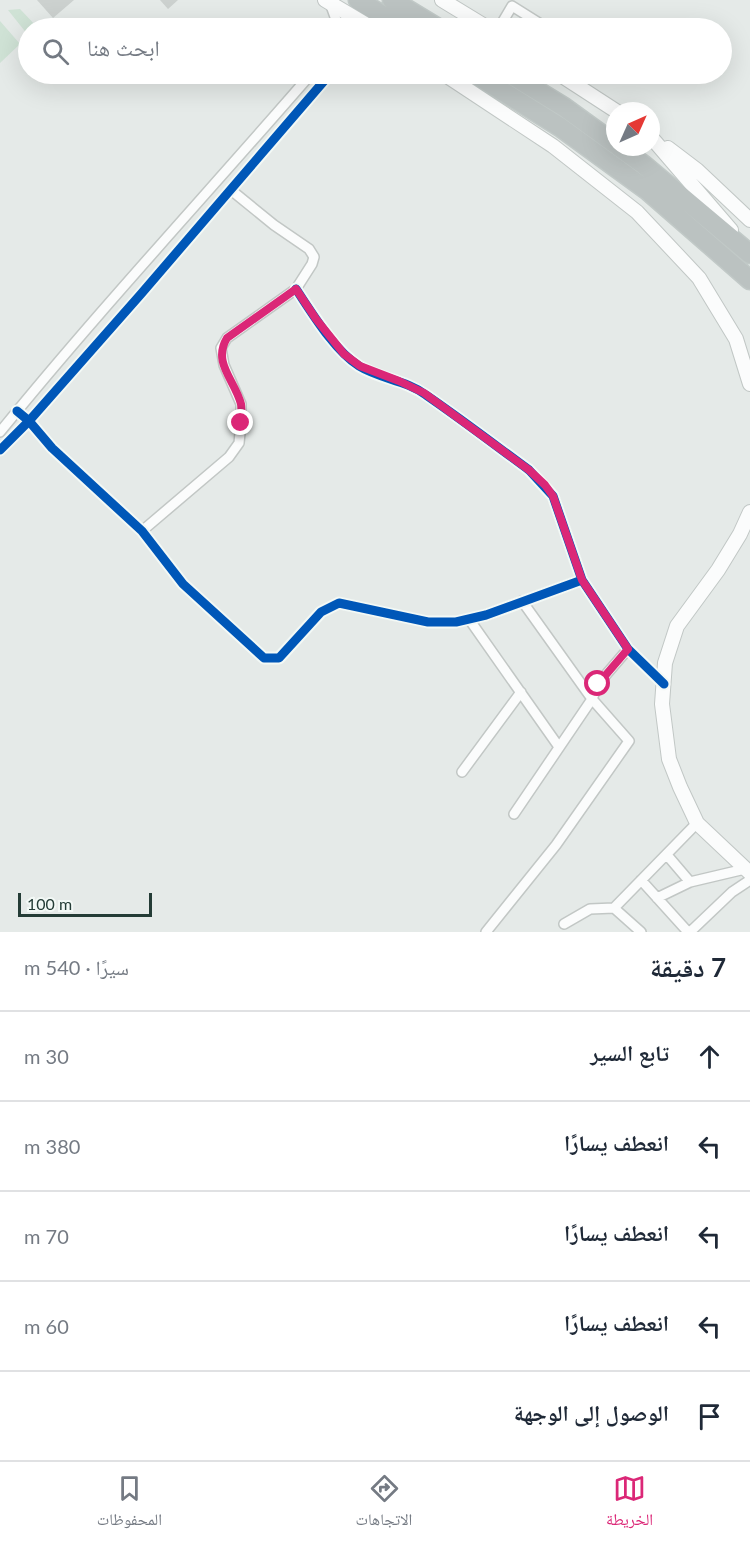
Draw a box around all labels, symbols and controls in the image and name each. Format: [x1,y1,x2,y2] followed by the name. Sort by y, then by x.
[18,18,732,84] search box
[87,34,160,61] text: ابحث هنا
[39,35,72,68] icon: search
[606,102,660,156] north arrow
[227,409,253,435] route end
[584,670,610,696] route start
[18,890,152,917] scale bar
[27,894,72,913] text: 100 m
[650,951,726,983] text: 7 دقيقة
[24,955,129,979] text: سيرًا · 540 m
[590,1039,669,1066] text: تابع السير
[693,1040,726,1073] icon: ahead
[24,1044,69,1068] text: 30 m
[564,1129,669,1156] text: انعطف يسارًا
[693,1130,726,1163] icon: left
[24,1134,80,1158] text: 380 m
[564,1219,669,1246] text: انعطف يسارًا
[693,1220,726,1253] icon: left
[24,1224,69,1248] text: 70 m
[564,1309,669,1336] text: انعطف يسارًا
[693,1310,726,1343] icon: left
[24,1314,69,1338] text: 60 m
[514,1399,669,1426] text: الوصول إلى الوجهة
[693,1400,726,1433] icon: arrive
[97,1472,162,1535] tab: المحفوظات
[356,1472,412,1535] tab: الاتجاهات
[606,1472,653,1535] tab: الخريطة

